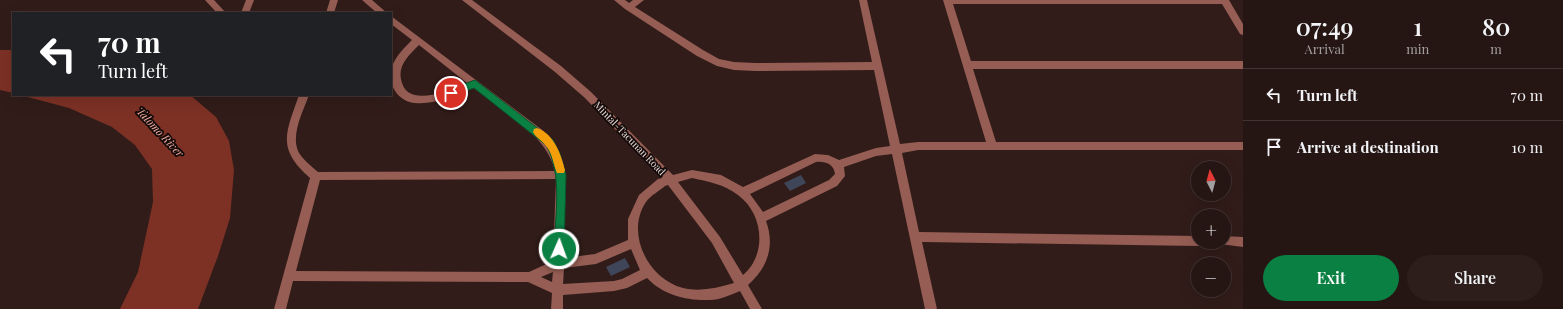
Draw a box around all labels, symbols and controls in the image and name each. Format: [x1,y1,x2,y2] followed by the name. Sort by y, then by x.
[1296,10,1353,42] text: 07:49
[1413,10,1422,42] text: 1
[1482,10,1510,42] text: 80
[98,23,161,60] text: 70 m
[32,28,84,80] icon: left
[1305,40,1345,57] text: Arrival
[1406,40,1429,57] text: min
[1490,40,1502,57] text: m
[98,59,168,83] text: Turn left
[434,76,468,110] pin
[440,82,462,104] icon: arrive
[1263,84,1285,106] icon: left
[1297,85,1358,105] text: Turn left
[1511,85,1543,105] text: 70 m
[591,98,669,178] street label: Mintal-Tacunan Road
[133,103,188,160] water label: Talomo River
[1263,136,1285,158] icon: arrive
[1297,137,1439,157] text: Arrive at destination
[1511,137,1543,157] text: 10 m
[1191,161,1231,201] north arrow
[1191,161,1231,297] map controls
[1191,209,1231,249] button: +
[538,228,580,270] position arrow
[1263,255,1399,301] button: Exit
[1407,255,1543,301] button: Share
[1191,257,1231,297] button: −

